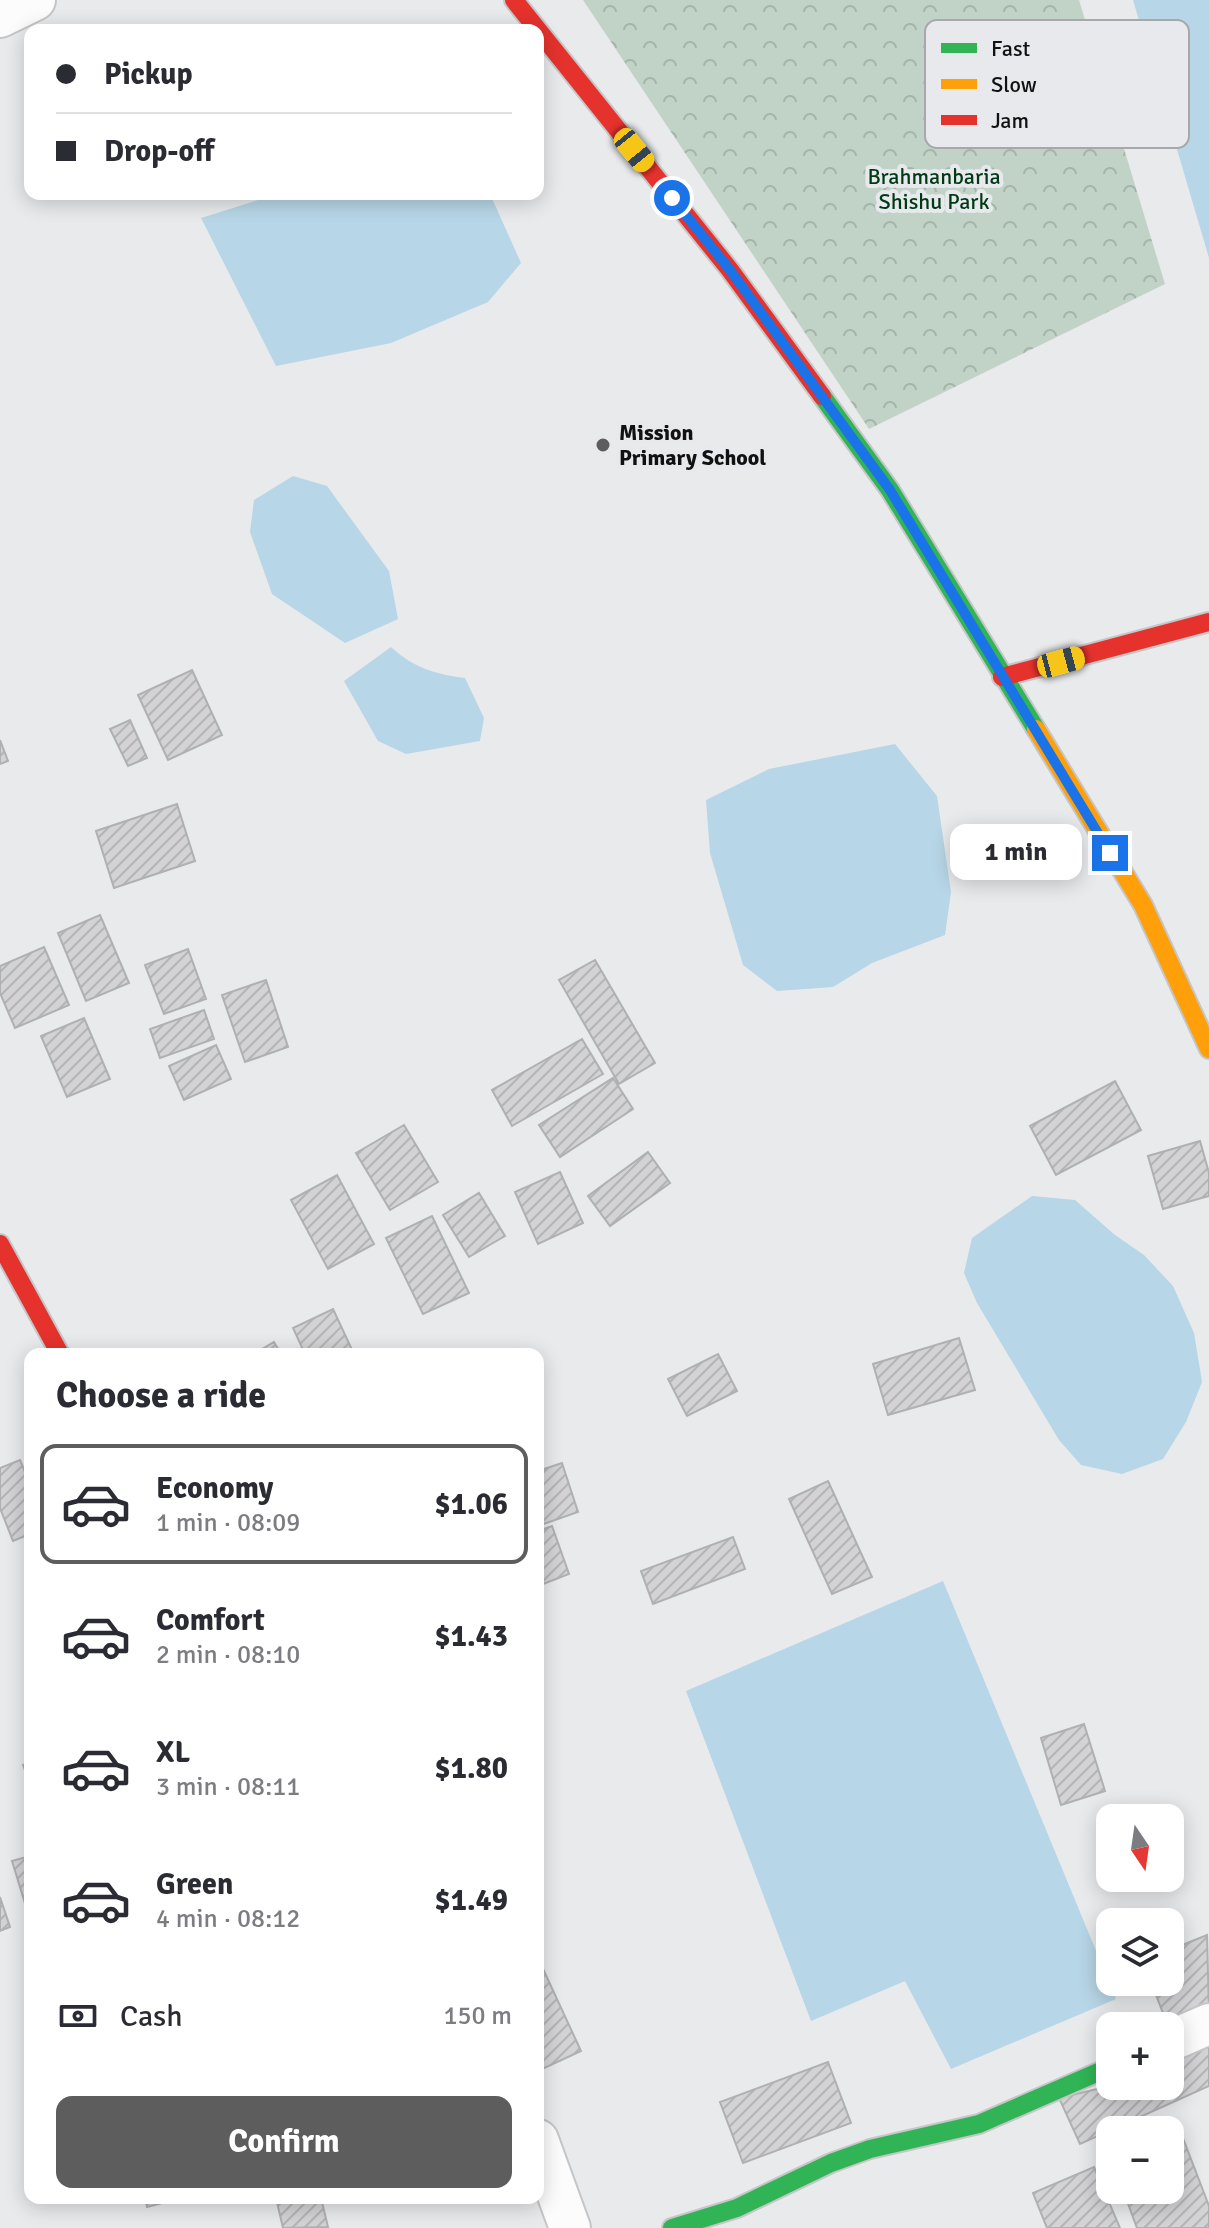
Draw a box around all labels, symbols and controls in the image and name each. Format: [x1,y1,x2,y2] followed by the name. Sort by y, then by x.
[925,20,1189,148] legend
[991,35,1031,62] text: Fast
[104,56,193,93] text: Pickup
[991,71,1037,98] text: Slow
[991,107,1029,134] text: Jam
[610,124,658,176] car
[104,133,214,170] text: Drop-off
[867,163,1001,215] park label: Brahmanbaria Shishu Park
[654,180,690,216] route start
[619,419,766,471] place label: Mission Primary School
[594,436,612,454] marker: Mission Primary School
[1035,644,1087,680] car
[950,825,1082,881] callout: 1 min
[1092,835,1128,871] route end
[985,836,1047,868] text: 1 min
[56,1373,266,1418] text: Choose a ride
[60,1468,132,1540] icon: car
[156,1470,273,1507] text: Economy
[435,1486,508,1523] text: $1.06
[156,1507,300,1539] text: 1 min · 08:09
[60,1600,132,1672] icon: car
[156,1602,265,1639] text: Comfort
[435,1618,508,1655] text: $1.43
[156,1639,300,1671] text: 2 min · 08:10
[60,1732,132,1804] icon: car
[156,1734,190,1771] text: XL
[435,1750,508,1787] text: $1.80
[156,1771,300,1803] text: 3 min · 08:11
[1096,1804,1184,1892] north arrow
[1096,1804,1184,2204] map controls
[60,1864,132,1936] icon: car
[156,1866,233,1903] text: Green
[435,1882,508,1919] text: $1.49
[156,1903,300,1935] text: 4 min · 08:12
[1096,1908,1184,1996] button: layers
[56,1994,100,2038] icon: cash
[120,1998,183,2035] text: Cash
[443,2000,512,2032] text: 150 m
[1096,2012,1184,2100] button: +
[56,2096,512,2188] button: Confirm
[1096,2116,1184,2204] button: −

